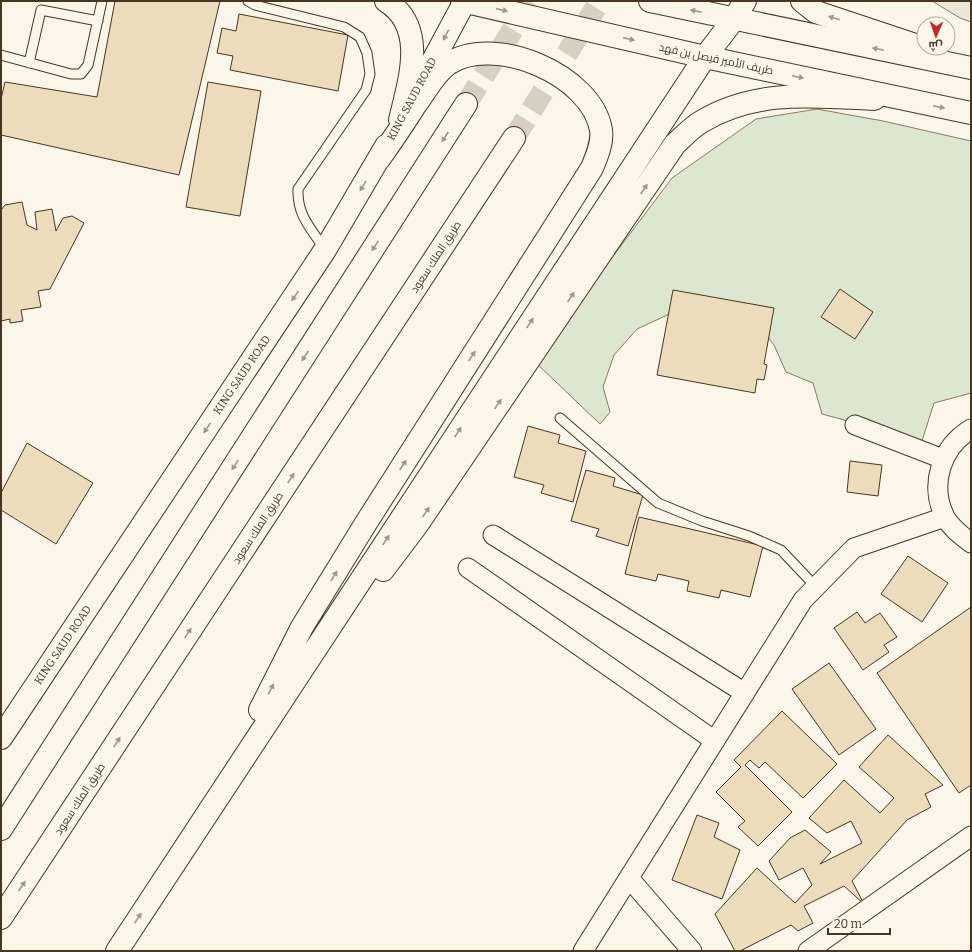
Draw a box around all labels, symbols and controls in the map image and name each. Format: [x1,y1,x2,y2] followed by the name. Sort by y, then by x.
[496,8,509,14] one-way arrow
[690,8,702,14] one-way arrow
[827,15,839,21] one-way arrow
[916,16,956,56] north arrow
[443,29,450,41] one-way arrow
[623,37,635,43] one-way arrow
[928,39,943,52] text: ش
[658,41,774,77] street label: طريف الأمير فيصل بن فهد
[872,46,884,52] one-way arrow
[385,55,439,143] street label: KING SAUD ROAD
[792,74,804,80] one-way arrow
[933,104,945,110] one-way arrow
[442,131,449,143] one-way arrow
[360,180,367,192] one-way arrow
[640,183,647,194] one-way arrow
[408,219,464,295] street label: طريق الملك سعود
[371,241,379,251] one-way arrow
[291,290,298,302] one-way arrow
[567,291,575,302] one-way arrow
[526,318,534,329] one-way arrow
[211,333,273,417] street label: KING SAUD ROAD
[469,350,476,362] one-way arrow
[301,351,309,361] one-way arrow
[495,399,502,410] one-way arrow
[203,423,211,433] one-way arrow
[454,427,462,437] one-way arrow
[231,459,238,471] one-way arrow
[399,459,406,471] one-way arrow
[287,473,295,483] one-way arrow
[230,490,286,566] street label: طريق الملك سعود
[422,507,430,517] one-way arrow
[382,535,390,545] one-way arrow
[330,570,337,582] one-way arrow
[32,603,94,687] street label: KING SAUD ROAD
[185,628,192,639] one-way arrow
[267,683,274,695] one-way arrow
[113,737,121,747] one-way arrow
[52,761,108,837] street label: طريق الملك سعود
[19,880,26,891] one-way arrow
[828,910,890,936] scale bar
[135,912,142,924] one-way arrow
[834,917,863,931] text: 20 m

